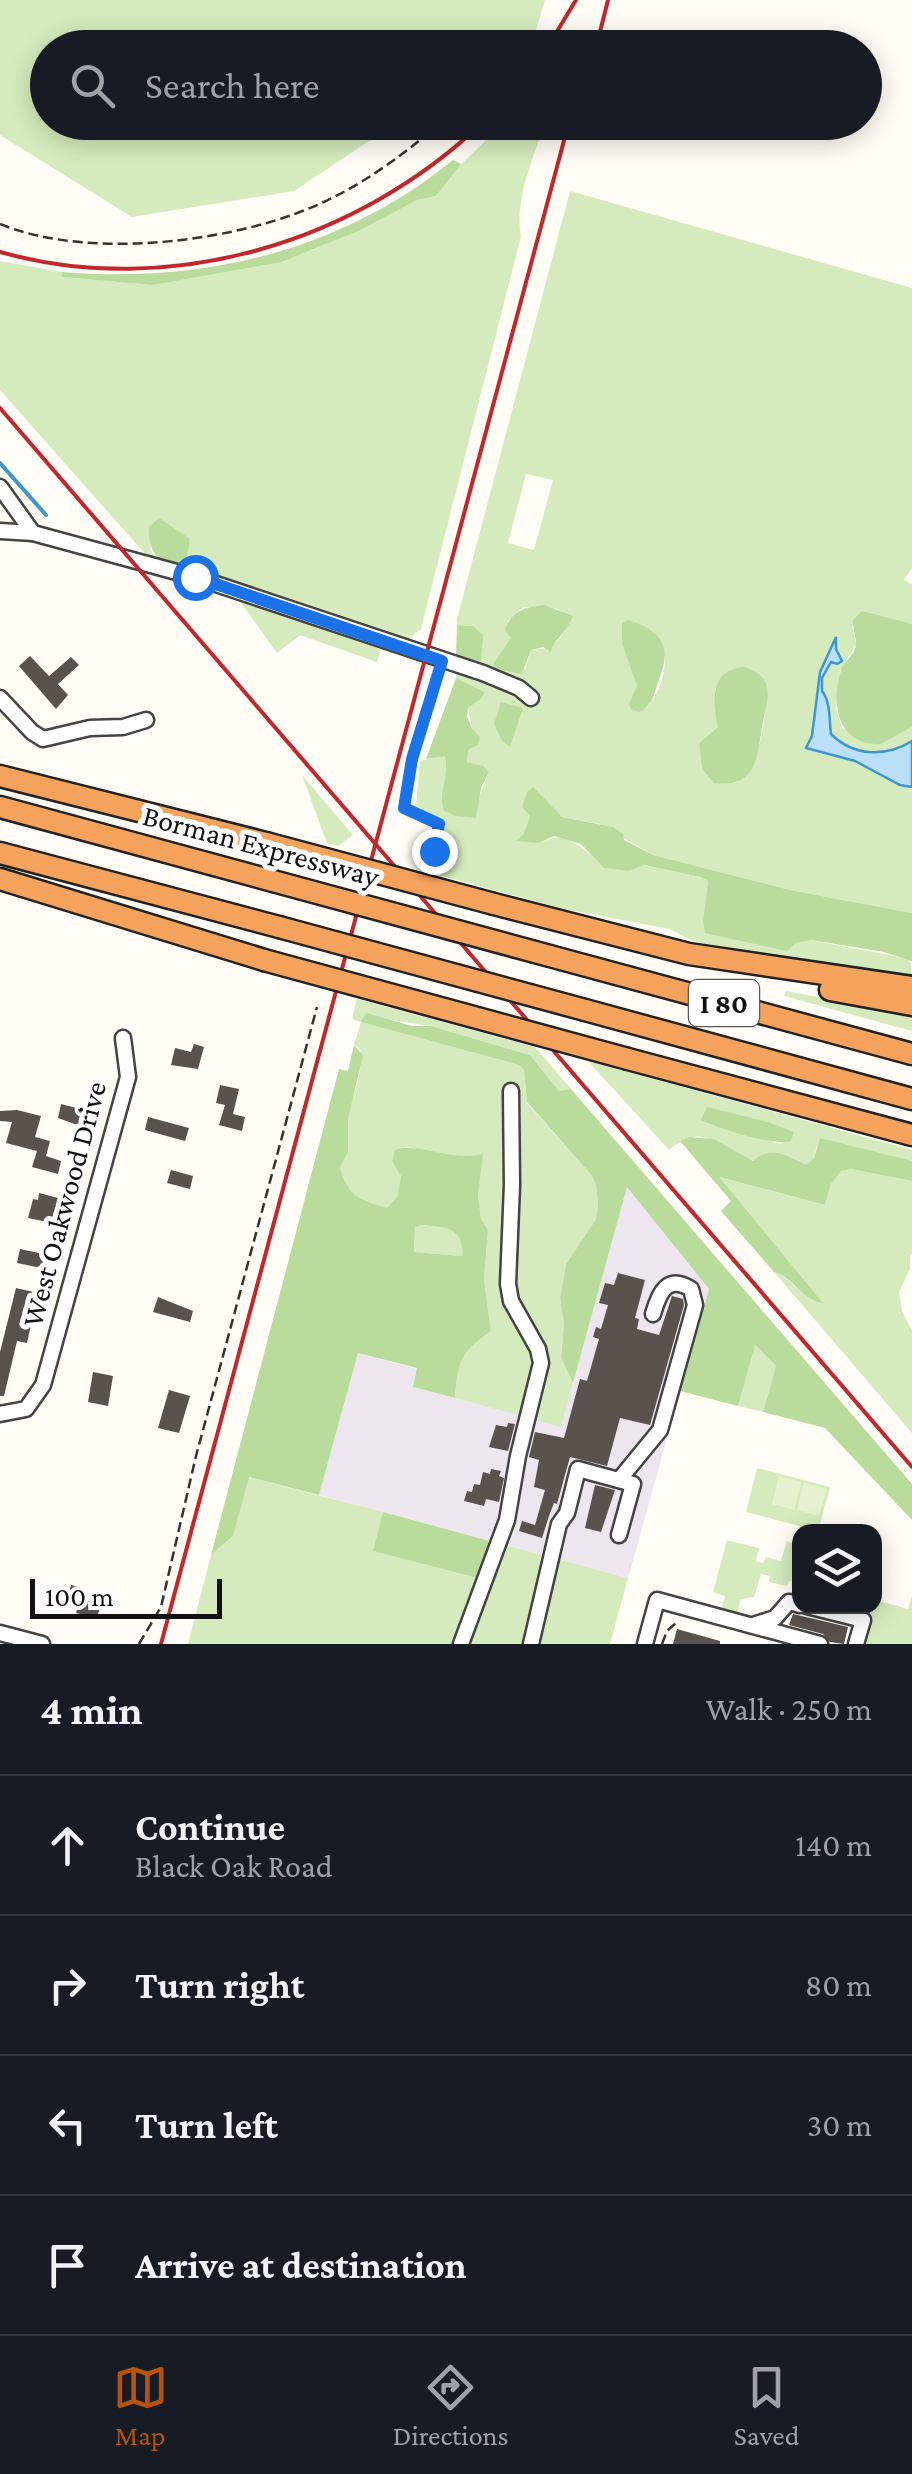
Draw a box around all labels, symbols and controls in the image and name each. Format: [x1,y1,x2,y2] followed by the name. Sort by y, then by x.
[30,30,882,140] search box
[65,58,120,113] icon: search
[145,64,319,106] text: Search here
[173,555,219,601] route start
[139,798,383,894] street label: Borman Expressway
[412,829,458,875] route end
[689,980,759,1026] road number: I 80
[15,1077,112,1330] street label: West Oakwood Drive
[792,1524,882,1614] map controls
[792,1524,882,1614] button: layers
[30,1574,222,1618] scale bar
[45,1581,114,1612] text: 100 m
[40,1686,143,1733] text: 4 min
[706,1691,872,1727] text: Walk · 250 m
[135,1806,285,1848] text: Continue
[40,1818,95,1873] icon: ahead
[795,1827,872,1863] text: 140 m
[135,1848,333,1884] text: Black Oak Road
[40,1958,95,2013] icon: right
[135,1964,304,2006] text: Turn right
[805,1967,872,2003] text: 80 m
[40,2098,95,2153] icon: left
[135,2104,278,2146] text: Turn left
[807,2107,872,2143] text: 30 m
[40,2238,95,2293] icon: arrive
[135,2244,467,2286] text: Arrive at destination
[113,2360,168,2451] tab: Map
[393,2360,509,2451] tab: Directions
[734,2360,799,2451] tab: Saved

